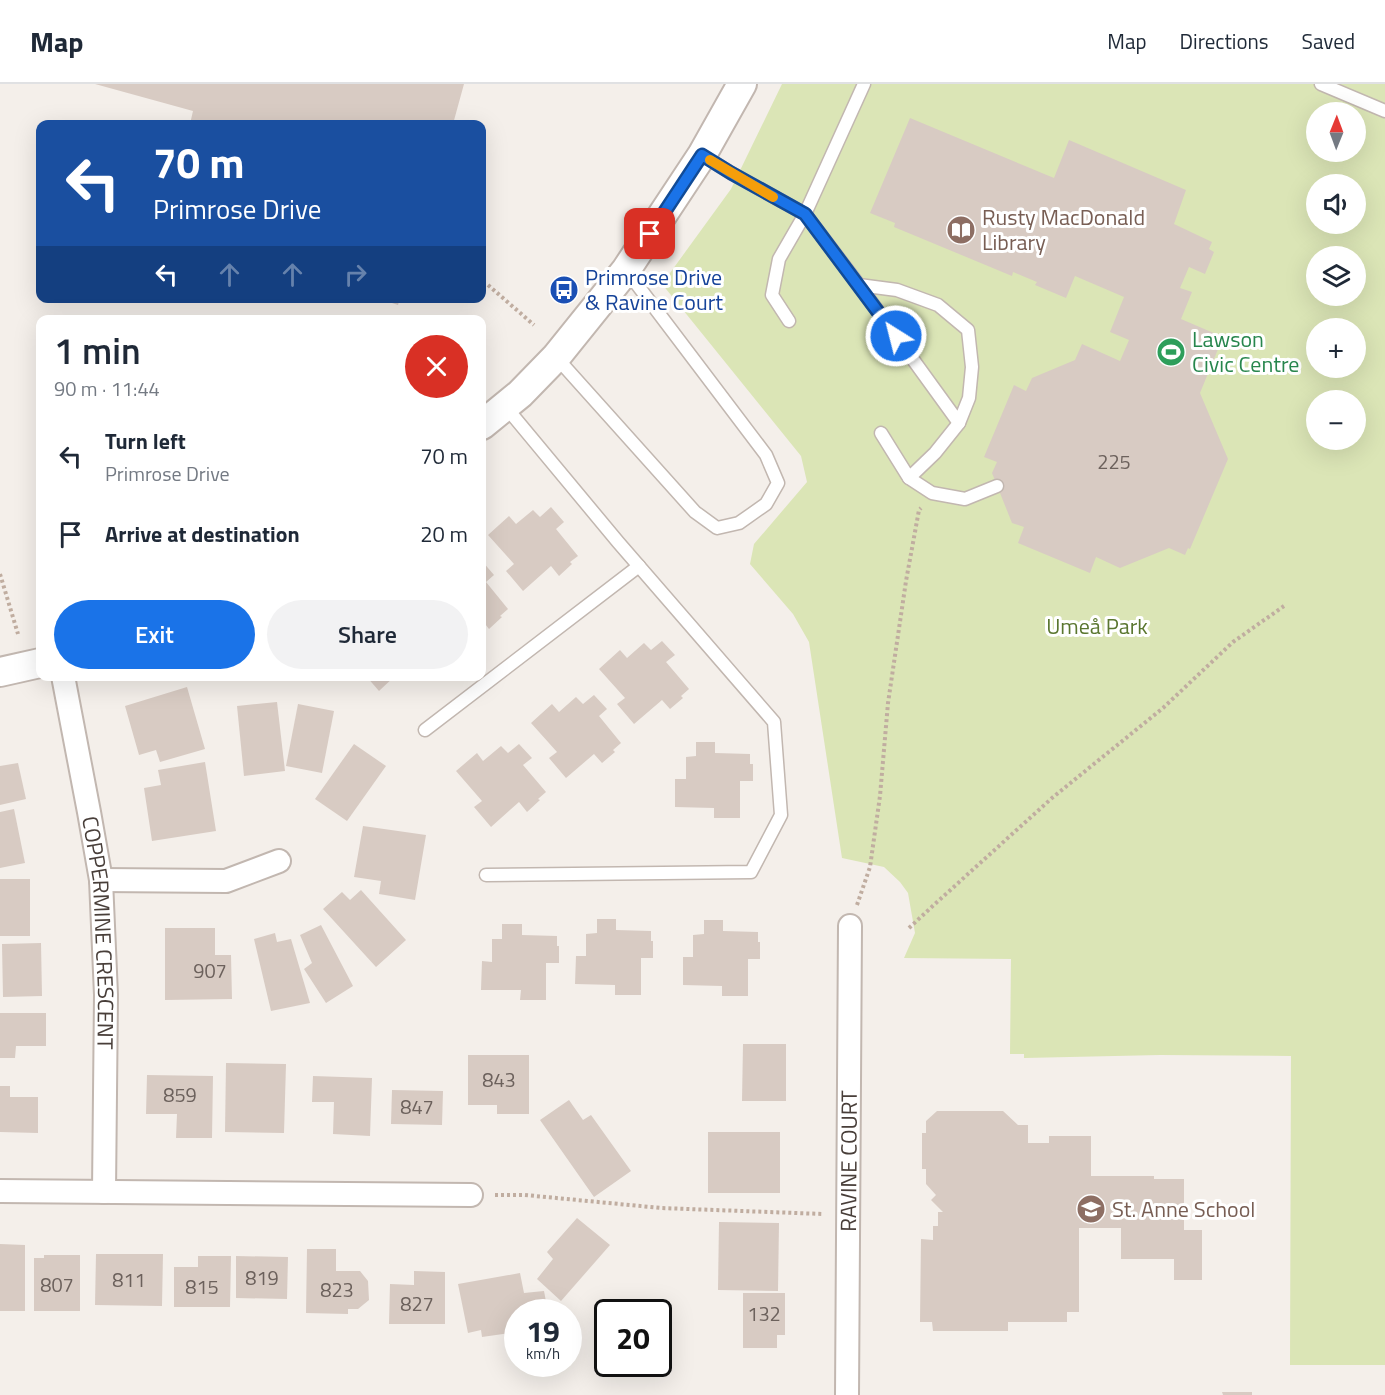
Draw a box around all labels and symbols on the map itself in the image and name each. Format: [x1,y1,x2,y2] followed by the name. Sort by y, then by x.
[1306,102,1366,162] north arrow
[982,200,1145,259] place label: Rusty MacDonald Library
[624,208,675,259] pin
[945,214,977,246] library icon: Rusty MacDonald Library
[585,260,723,319] place label: Primrose Drive & Ravine Court
[548,274,580,306] bus stop icon: Primrose Drive & Ravine Court
[864,304,928,368] position arrow
[1192,322,1299,381] place label: Lawson Civic Centre
[1155,336,1187,368] sports icon: Lawson Civic Centre
[1097,446,1131,477] house number: 225
[1046,609,1148,643] park label: Umeå Park
[73,813,123,1050] street label: COPPERMINE CRESCENT
[193,955,227,986] house number: 907
[482,1064,516,1095] house number: 843
[163,1079,197,1110] house number: 859
[831,1090,866,1232] street label: RAVINE COURT
[400,1091,434,1122] house number: 847
[1112,1192,1255,1226] place label: St. Anne School
[1075,1193,1107,1225] school or university icon: St. Anne School
[245,1262,279,1293] house number: 819
[112,1264,146,1295] house number: 811
[40,1269,74,1300] house number: 807
[185,1271,219,1302] house number: 815
[320,1274,354,1305] house number: 823
[400,1288,434,1319] house number: 827
[747,1298,781,1329] house number: 132
[594,1299,672,1377] speed limit sign: 20

